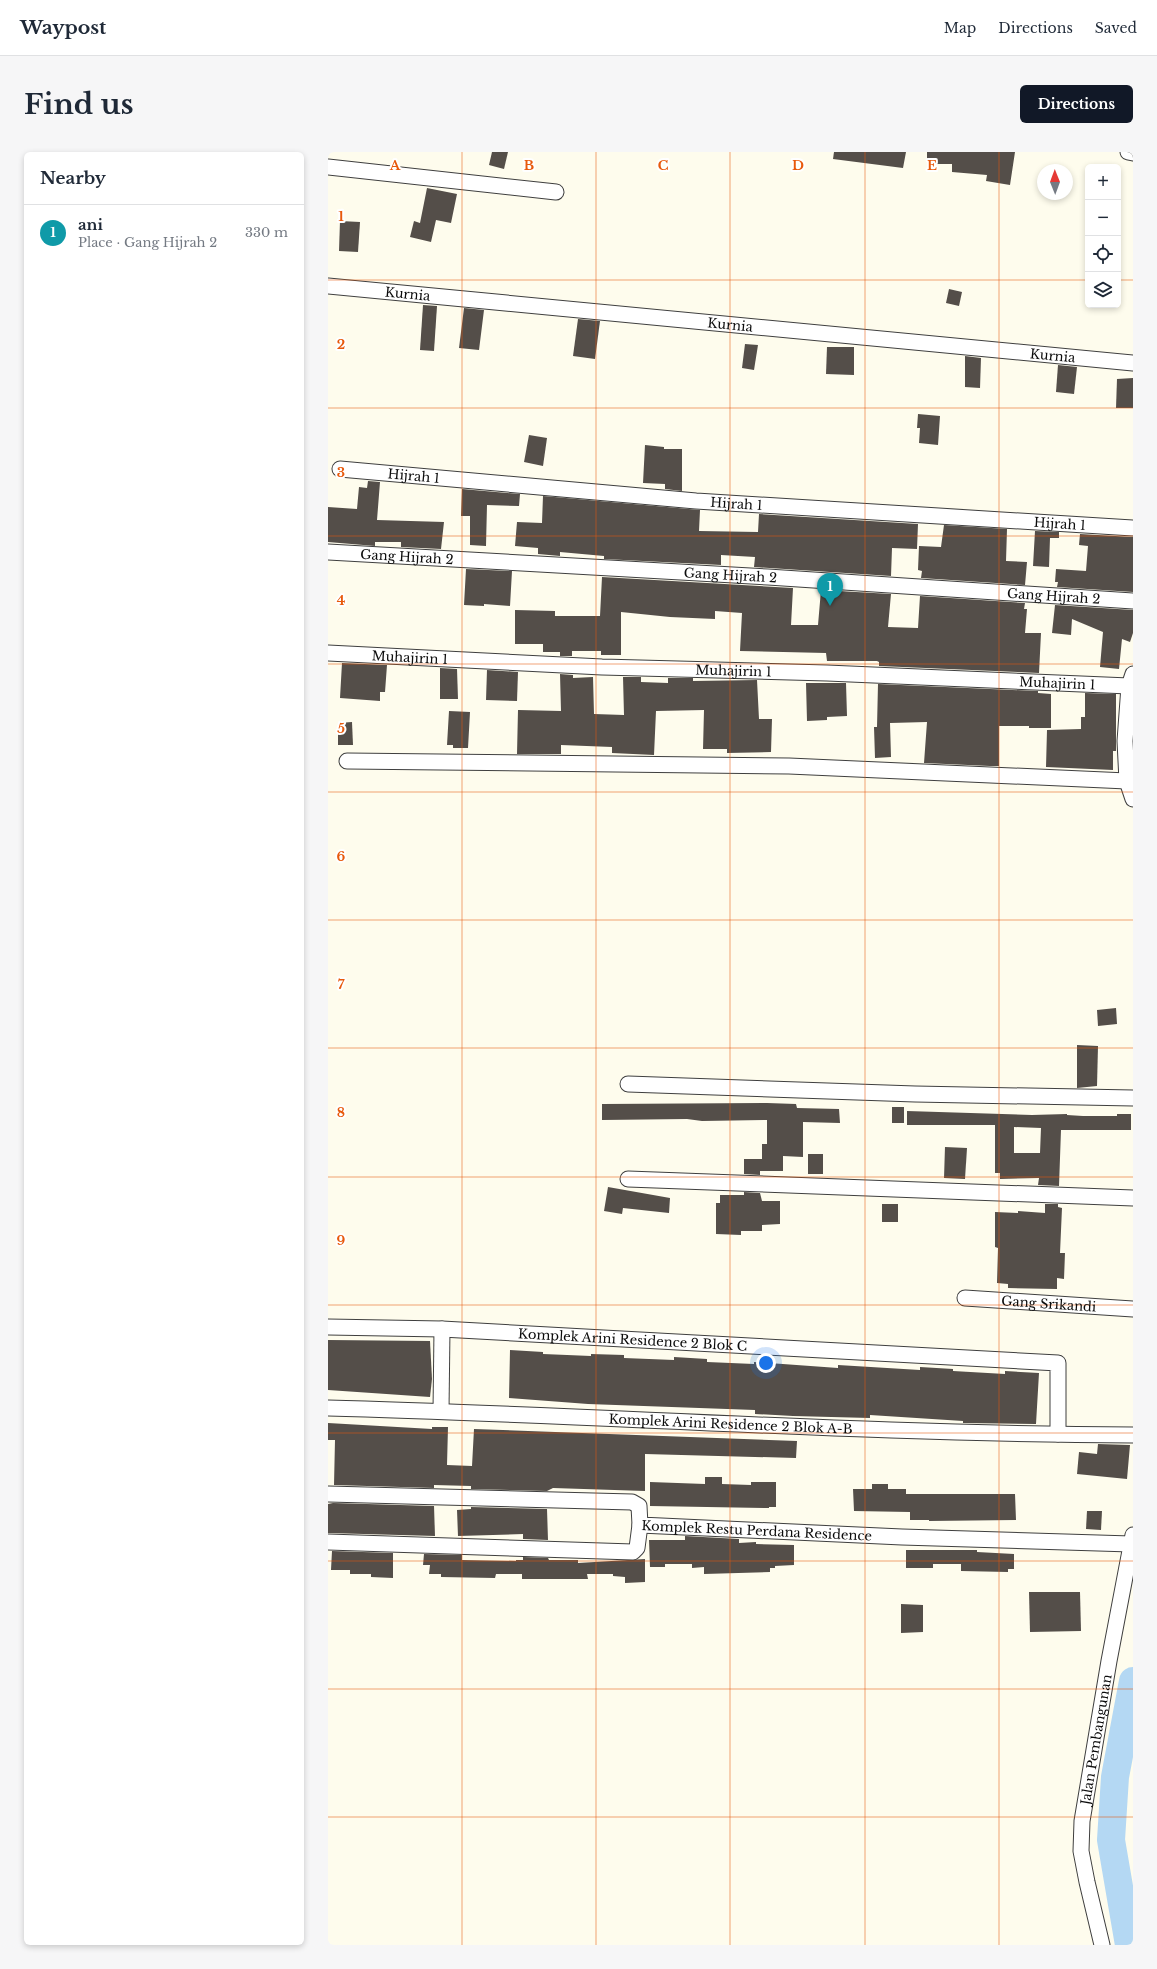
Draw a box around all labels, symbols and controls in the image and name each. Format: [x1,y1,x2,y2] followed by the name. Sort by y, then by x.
[20,16,106,39] text: Waypost
[944,19,976,37] text: Map
[998,19,1073,37] text: Directions
[1095,19,1137,37] text: Saved
[1020,85,1133,123] button: Directions
[24,87,134,122] text: Find us
[389,157,401,174] text: A
[524,157,534,174] text: B
[658,157,669,174] text: C
[792,157,804,174] text: D
[927,157,937,174] text: E
[1037,164,1073,200] north arrow
[1085,164,1121,308] map controls
[1085,164,1121,200] button: +
[40,168,106,189] text: Nearby
[1085,200,1121,236] button: −
[338,208,344,225] text: 1
[78,215,103,234] text: ani
[50,224,56,241] text: 1
[245,224,288,241] text: 330 m
[78,234,217,251] text: Place · Gang Hijrah 2
[1085,236,1121,272] button: locate
[1085,272,1121,308] button: layers
[384,283,432,305] street label: Kurnia
[707,314,754,336] street label: Kurnia
[337,336,345,353] text: 2
[1029,345,1077,367] street label: Kurnia
[337,464,345,481] text: 3
[387,465,440,487] street label: Hijrah 1
[710,494,763,514] street label: Hijrah 1
[1033,514,1086,534] street label: Hijrah 1
[360,546,454,568] street label: Gang Hijrah 2
[683,564,777,587] street label: Gang Hijrah 2
[817,573,843,606] pin: 1
[1006,585,1101,608] street label: Gang Hijrah 2
[337,592,346,609] text: 4
[371,647,448,668] street label: Muhajirin 1
[695,661,772,681] street label: Muhajirin 1
[1019,673,1096,694] street label: Muhajirin 1
[337,720,345,737] text: 5
[337,848,346,865] text: 6
[338,976,345,993] text: 7
[337,1104,345,1121] text: 8
[337,1232,346,1249] text: 9
[1001,1292,1097,1316] street label: Gang Srikandi
[518,1325,748,1355] street label: Komplek Arini Residence 2 Blok C
[756,1353,776,1373] your location
[608,1410,853,1438] street label: Komplek Arini Residence 2 Blok A-B
[641,1517,872,1545] street label: Komplek Restu Perdana Residence
[1077,1673,1116,1808] street label: Jalan Pembangunan

